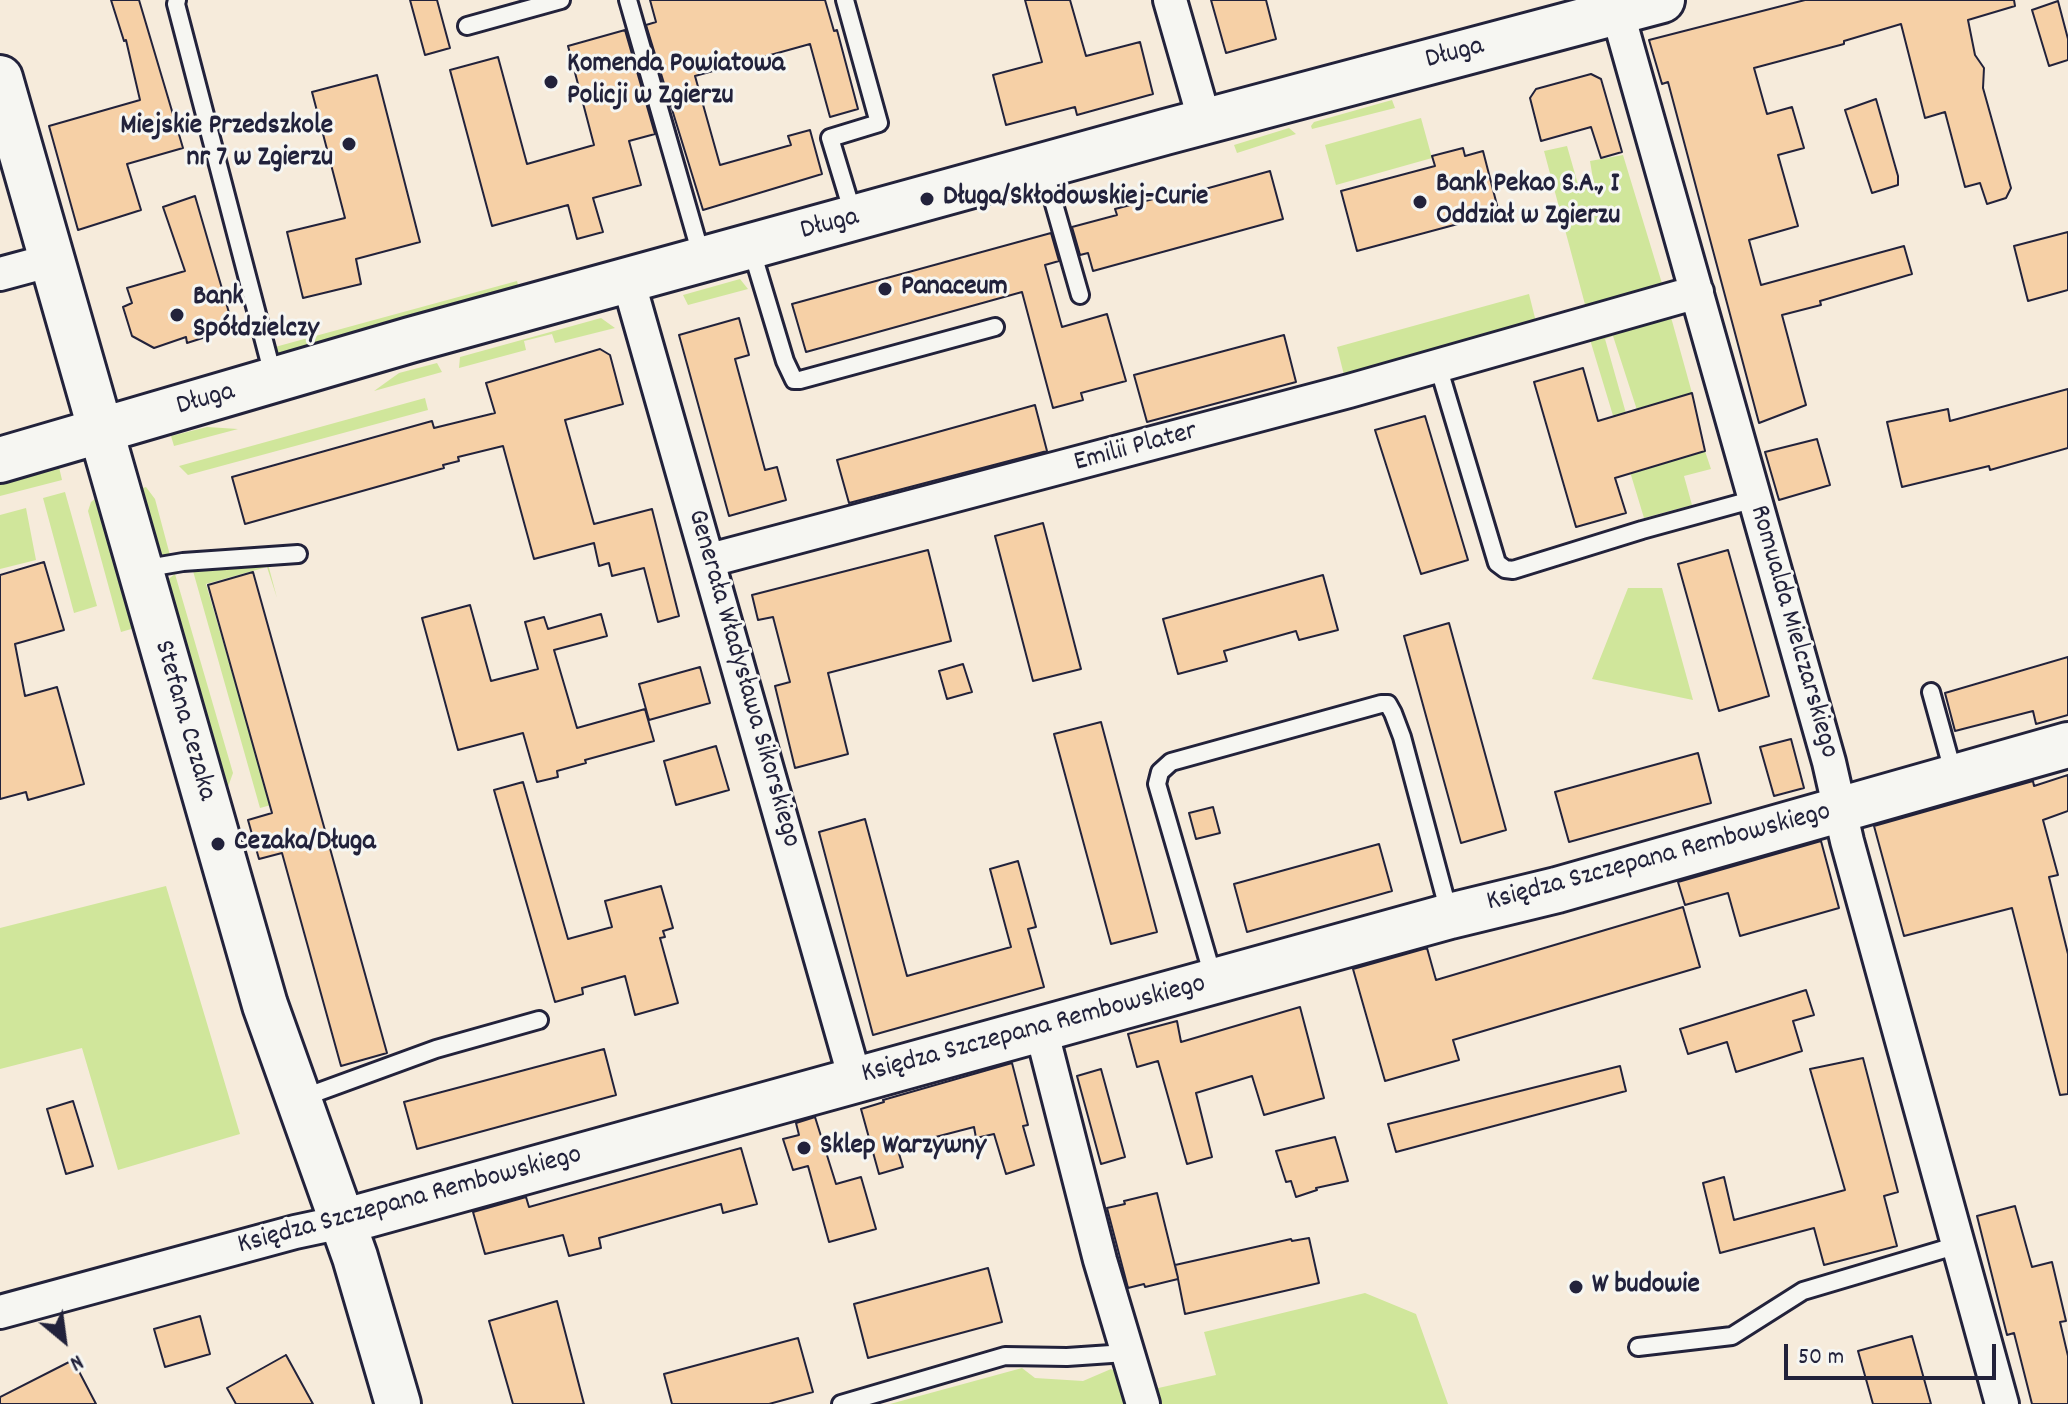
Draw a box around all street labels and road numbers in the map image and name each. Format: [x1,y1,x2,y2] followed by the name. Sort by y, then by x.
[1422,31,1488,79] street label: Długa
[797,202,863,250] street label: Długa
[173,377,239,425] street label: Długa
[1071,416,1201,482] street label: Emilii Plater
[1740,502,1844,762] street label: Romualda Mielczarskiego
[678,506,806,852] street label: Generała Władysława Sikorskiego
[144,637,222,805] street label: Stefana Cezaka
[1483,797,1835,921] street label: Księdza Szczepana Rembowskiego
[858,969,1210,1093] street label: Księdza Szczepana Rembowskiego
[234,1140,586,1264] street label: Księdza Szczepana Rembowskiego

